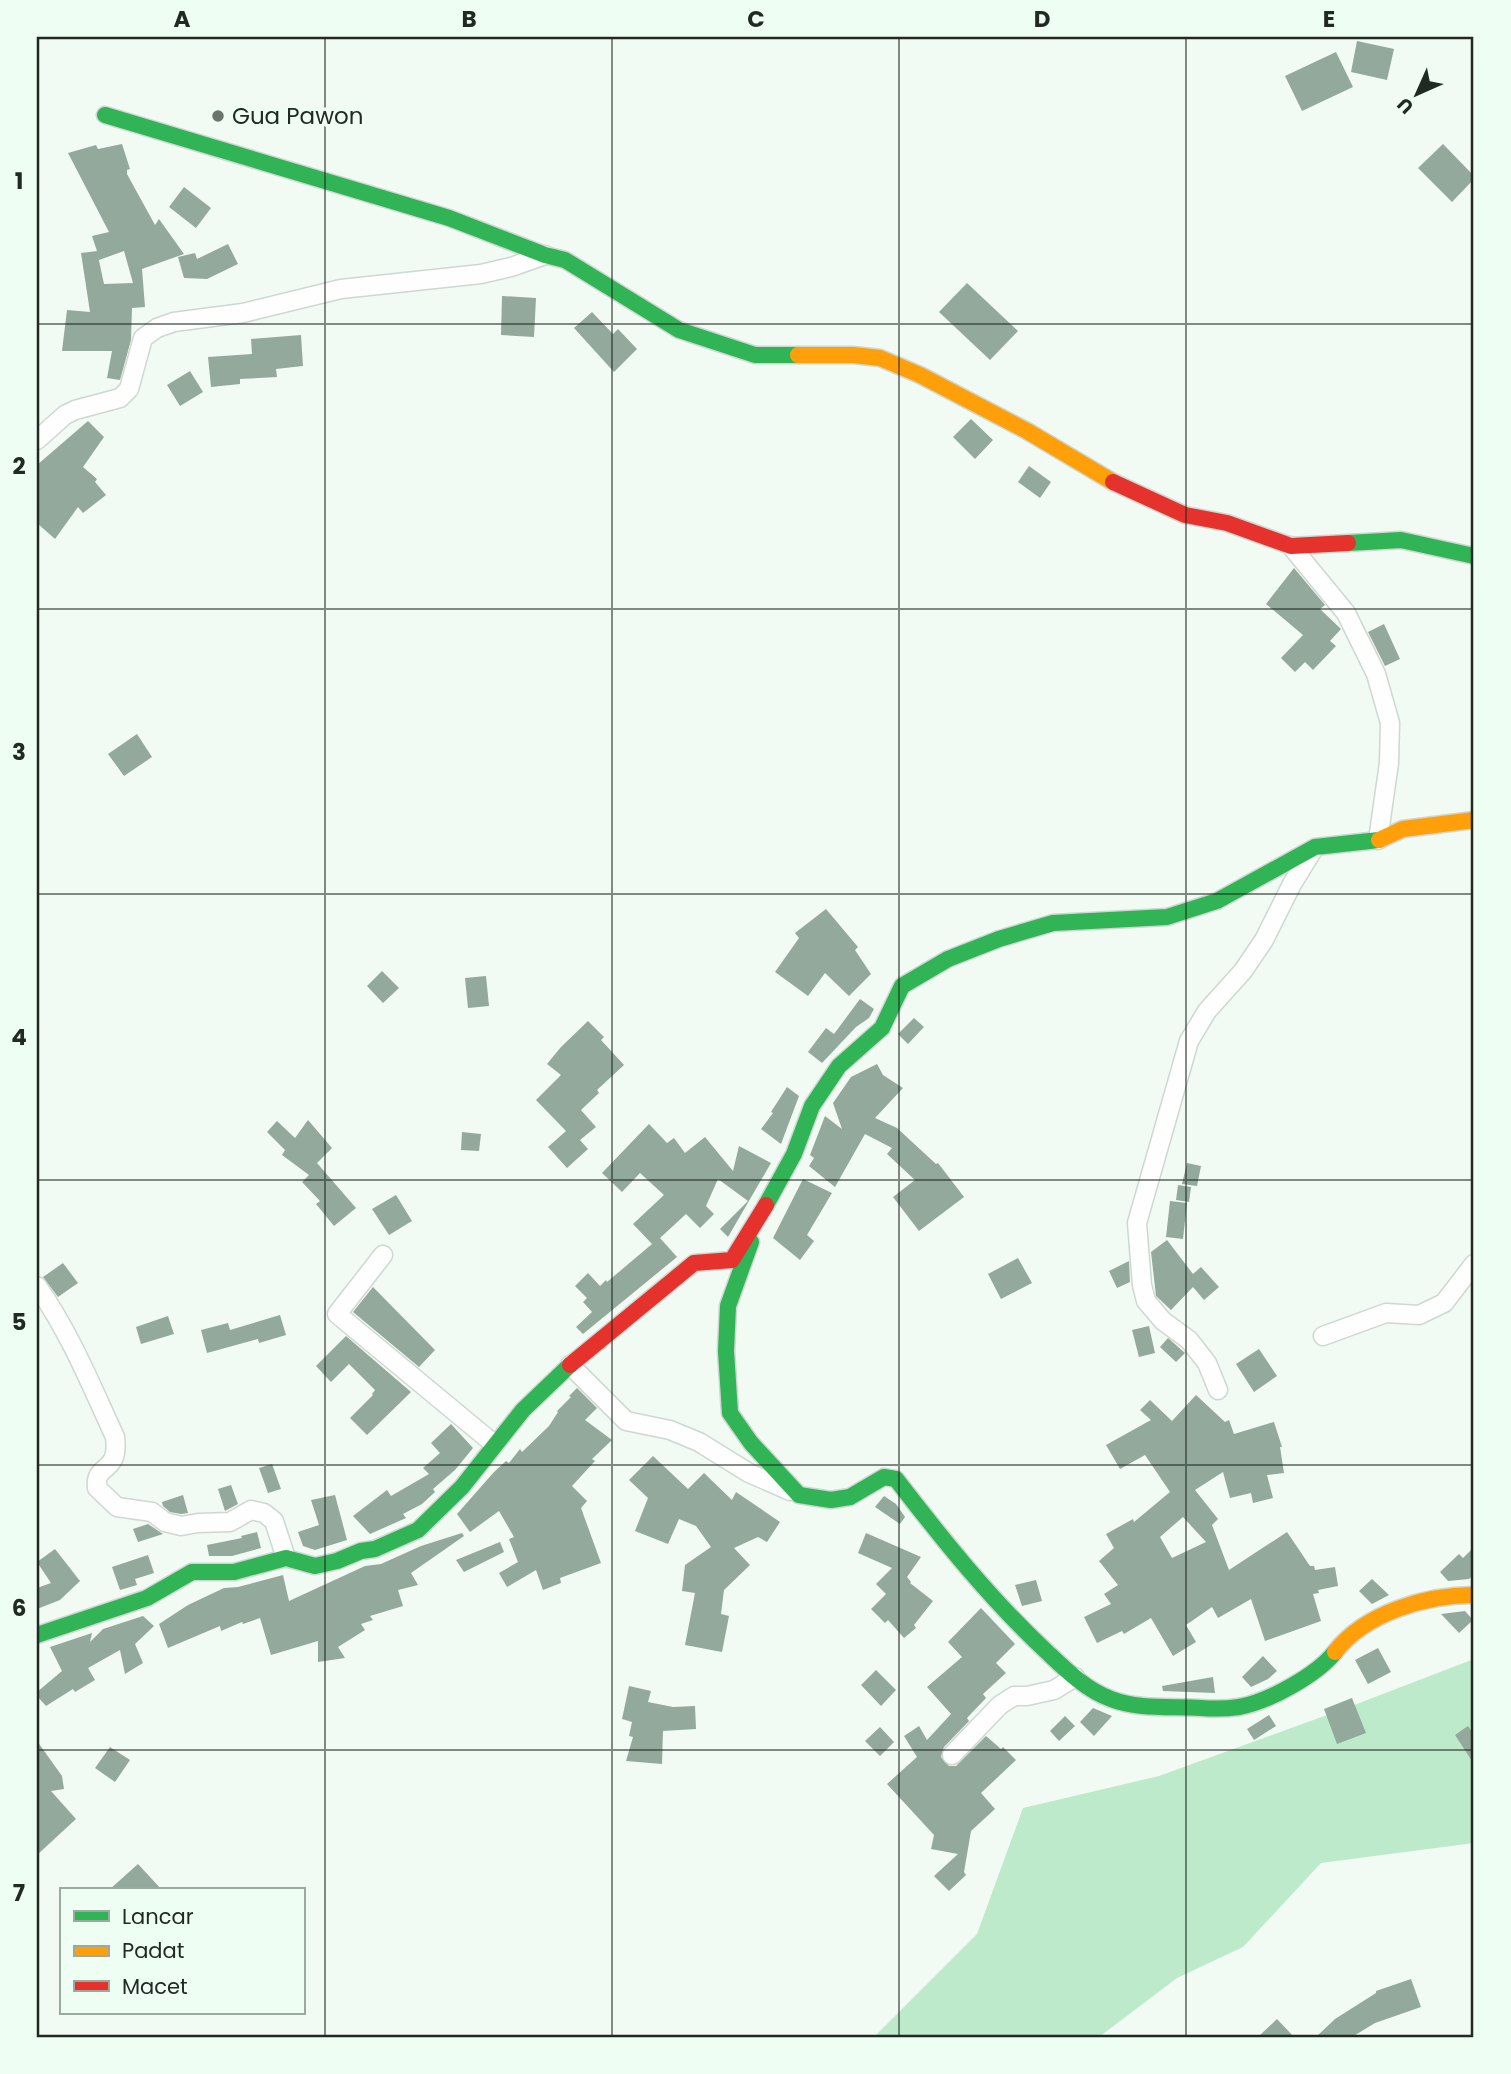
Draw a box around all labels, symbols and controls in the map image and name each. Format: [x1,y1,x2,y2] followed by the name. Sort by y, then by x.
[174,3,191,35] text: A
[461,3,477,35] text: B
[747,3,765,35] text: C
[1034,3,1050,35] text: D
[1323,3,1335,35] text: E
[1382,60,1452,130] north arrow
[1391,91,1420,120] text: U
[232,100,363,132] place label: Gua Pawon
[210,108,226,124] marker: Gua Pawon
[15,165,23,197] text: 1
[12,450,26,482] text: 2
[12,736,26,768] text: 3
[11,1021,27,1053] text: 4
[12,1306,26,1338] text: 5
[12,1592,26,1624] text: 6
[13,1877,25,1909] text: 7
[60,1888,304,2014] legend
[122,1902,194,1931] text: Lancar
[122,1936,184,1965] text: Padat
[122,1972,188,2001] text: Macet

